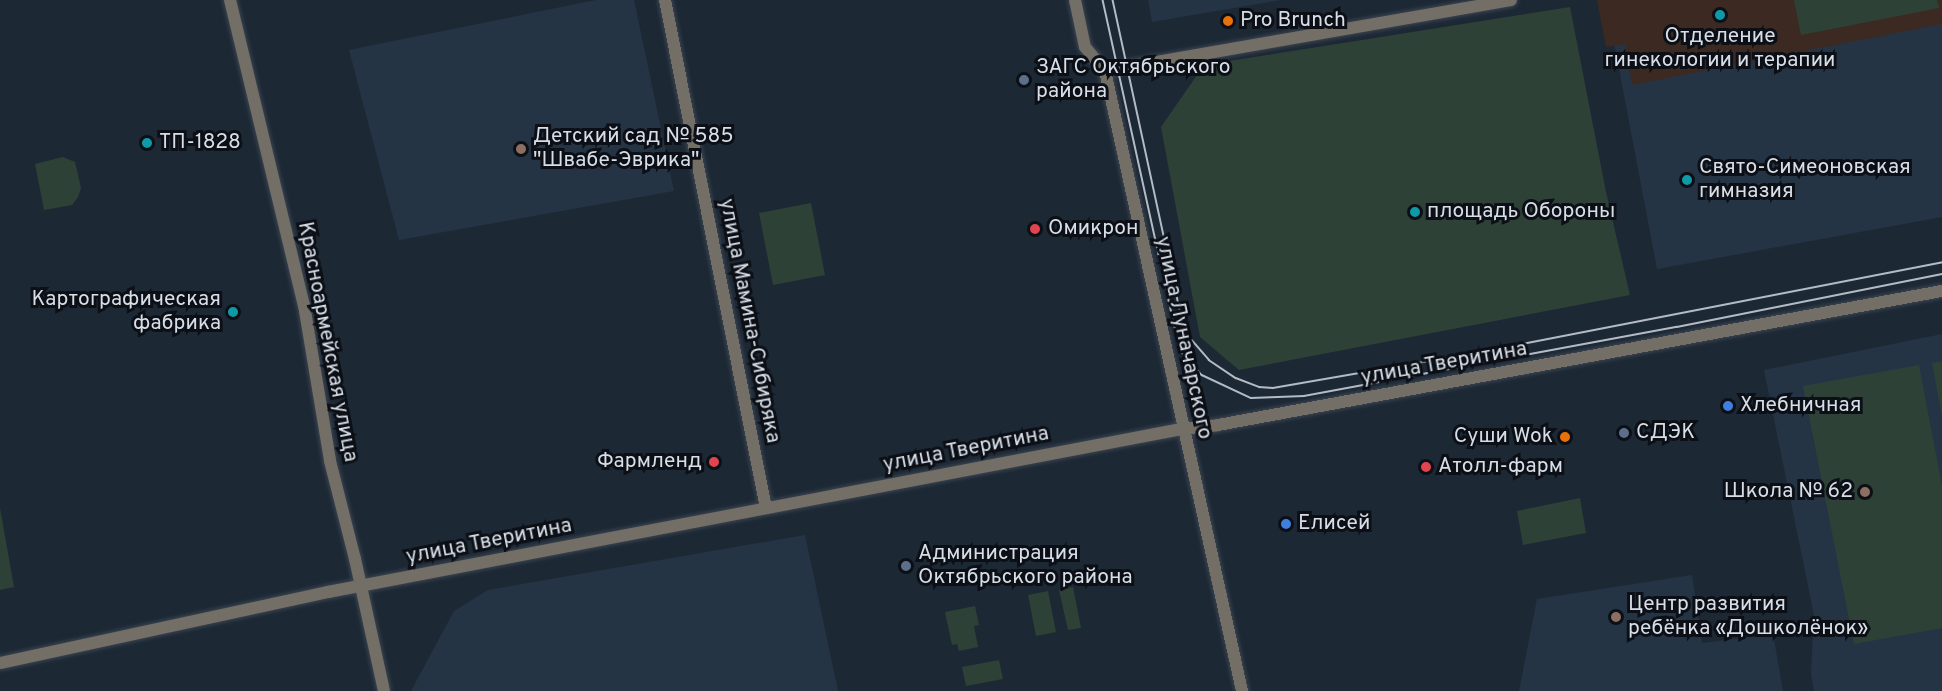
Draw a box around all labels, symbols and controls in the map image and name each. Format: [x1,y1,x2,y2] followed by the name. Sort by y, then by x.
[1240,8,1346,34] place label: Pro Brunch
[1713,8,1727,22] marker: Отделение гинекологии и терапии
[1221,14,1235,28] marker: Pro Brunch
[1605,24,1835,74] place label: Отделение гинекологии и терапии
[1036,55,1230,105] place label: ЗАГС Октябрьского района
[1017,73,1031,87] marker: ЗАГС Октябрьского района
[533,124,733,174] place label: Детский сад № 585 "Швабе-Эврика"
[159,130,241,156] place label: ТП-1828
[140,136,154,150] marker: ТП-1828
[514,142,528,156] marker: Детский сад № 585 "Швабе-Эврика"
[1699,155,1911,205] place label: Свято-Симеоновская гимназия
[1680,173,1694,187] marker: Свято-Симеоновская гимназия
[713,197,785,445] street label: улица Мамина-Сибиряка
[1427,199,1615,225] place label: площадь Обороны
[1408,205,1422,219] marker: площадь Обороны
[1048,216,1139,242] place label: Омикрон
[291,220,363,464] street label: Красноармейская улица
[1026,220,1044,238] marker: Омикрон
[1149,234,1217,442] street label: улица Луначарского
[32,287,221,337] place label: Картографическая фабрика
[226,305,240,319] marker: Картографическая фабрика
[1359,337,1529,391] street label: улица Тверитина
[1740,393,1861,419] place label: Хлебничная
[1721,399,1735,413] marker: Хлебничная
[1636,420,1695,446] place label: СДЭК
[881,422,1051,478] street label: улица Тверитина
[1454,424,1553,450] place label: Суши Wok
[1617,426,1631,440] marker: СДЭК
[1558,430,1572,444] marker: Суши Wok
[597,449,702,475] place label: Фармленд
[1438,454,1563,480] place label: Атолл-фарм
[707,455,721,469] marker: Фармленд
[1419,460,1433,474] marker: Атолл-фарм
[1724,479,1853,505] place label: Школа № 62
[1858,485,1872,499] marker: Школа № 62
[1298,511,1370,537] place label: Елисей
[404,514,574,570] street label: улица Тверитина
[1279,517,1293,531] marker: Елисей
[918,541,1133,591] place label: Администрация Октябрьского района
[899,559,913,573] marker: Администрация Октябрьского района
[1628,592,1868,642] place label: Центр развития ребёнка «Дошколёнок»
[1609,610,1623,624] marker: Центр развития ребёнка «Дошколёнок»

